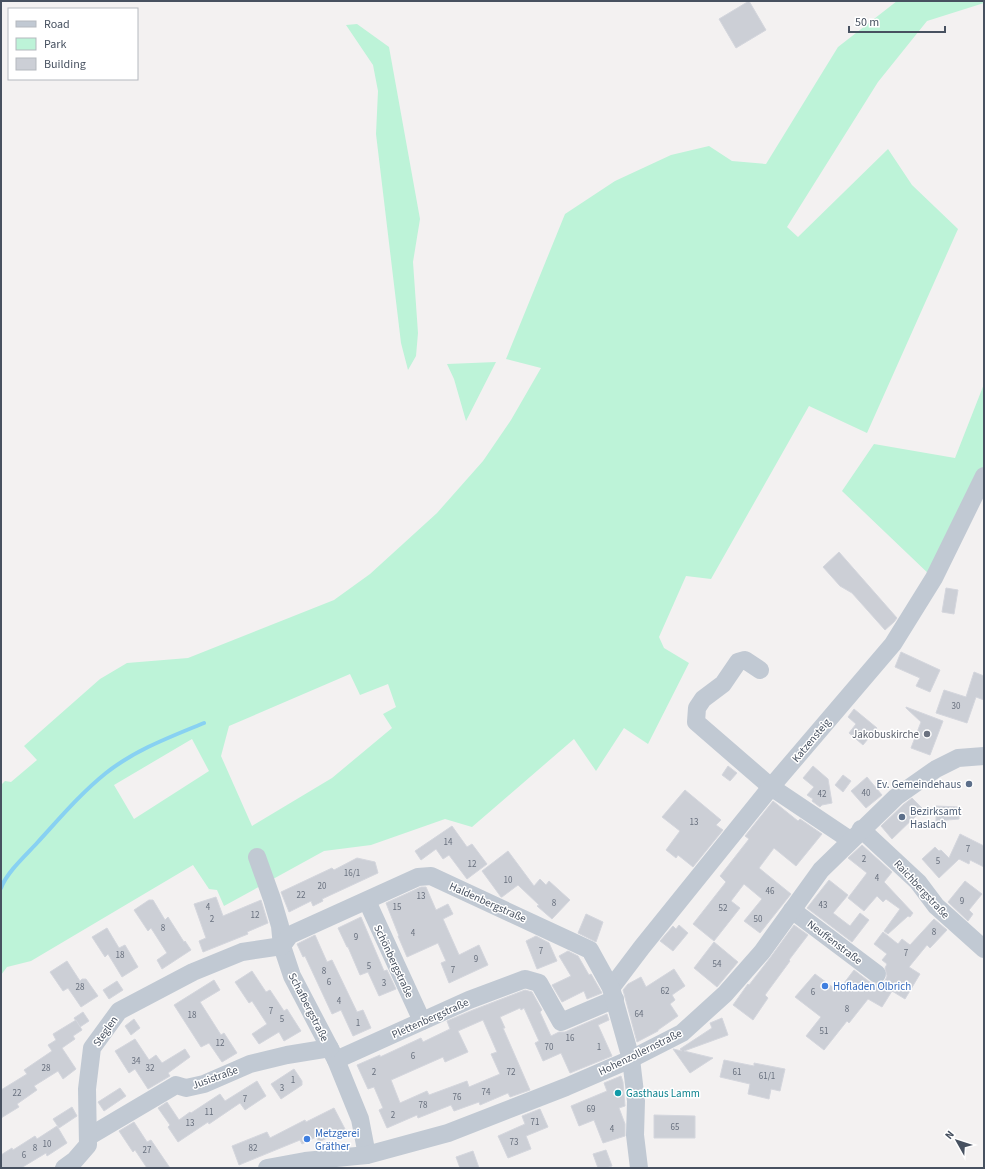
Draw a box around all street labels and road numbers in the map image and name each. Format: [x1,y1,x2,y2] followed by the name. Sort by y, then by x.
[789,715,835,766] street label: Katzensteig
[890,857,953,922] street label: Raichbergstraße
[447,879,529,926] street label: Haldenbergstraße
[804,917,866,968] street label: Neuffenstraße
[370,922,417,1001] street label: Schönbergstraße
[285,970,333,1045] street label: Schafbergstraße
[389,995,472,1042] street label: Plettenbergstraße
[89,1013,121,1050] street label: Steglen
[596,1026,685,1079] street label: Hohenzollernstraße
[190,1062,241,1093] street label: Jusistraße

